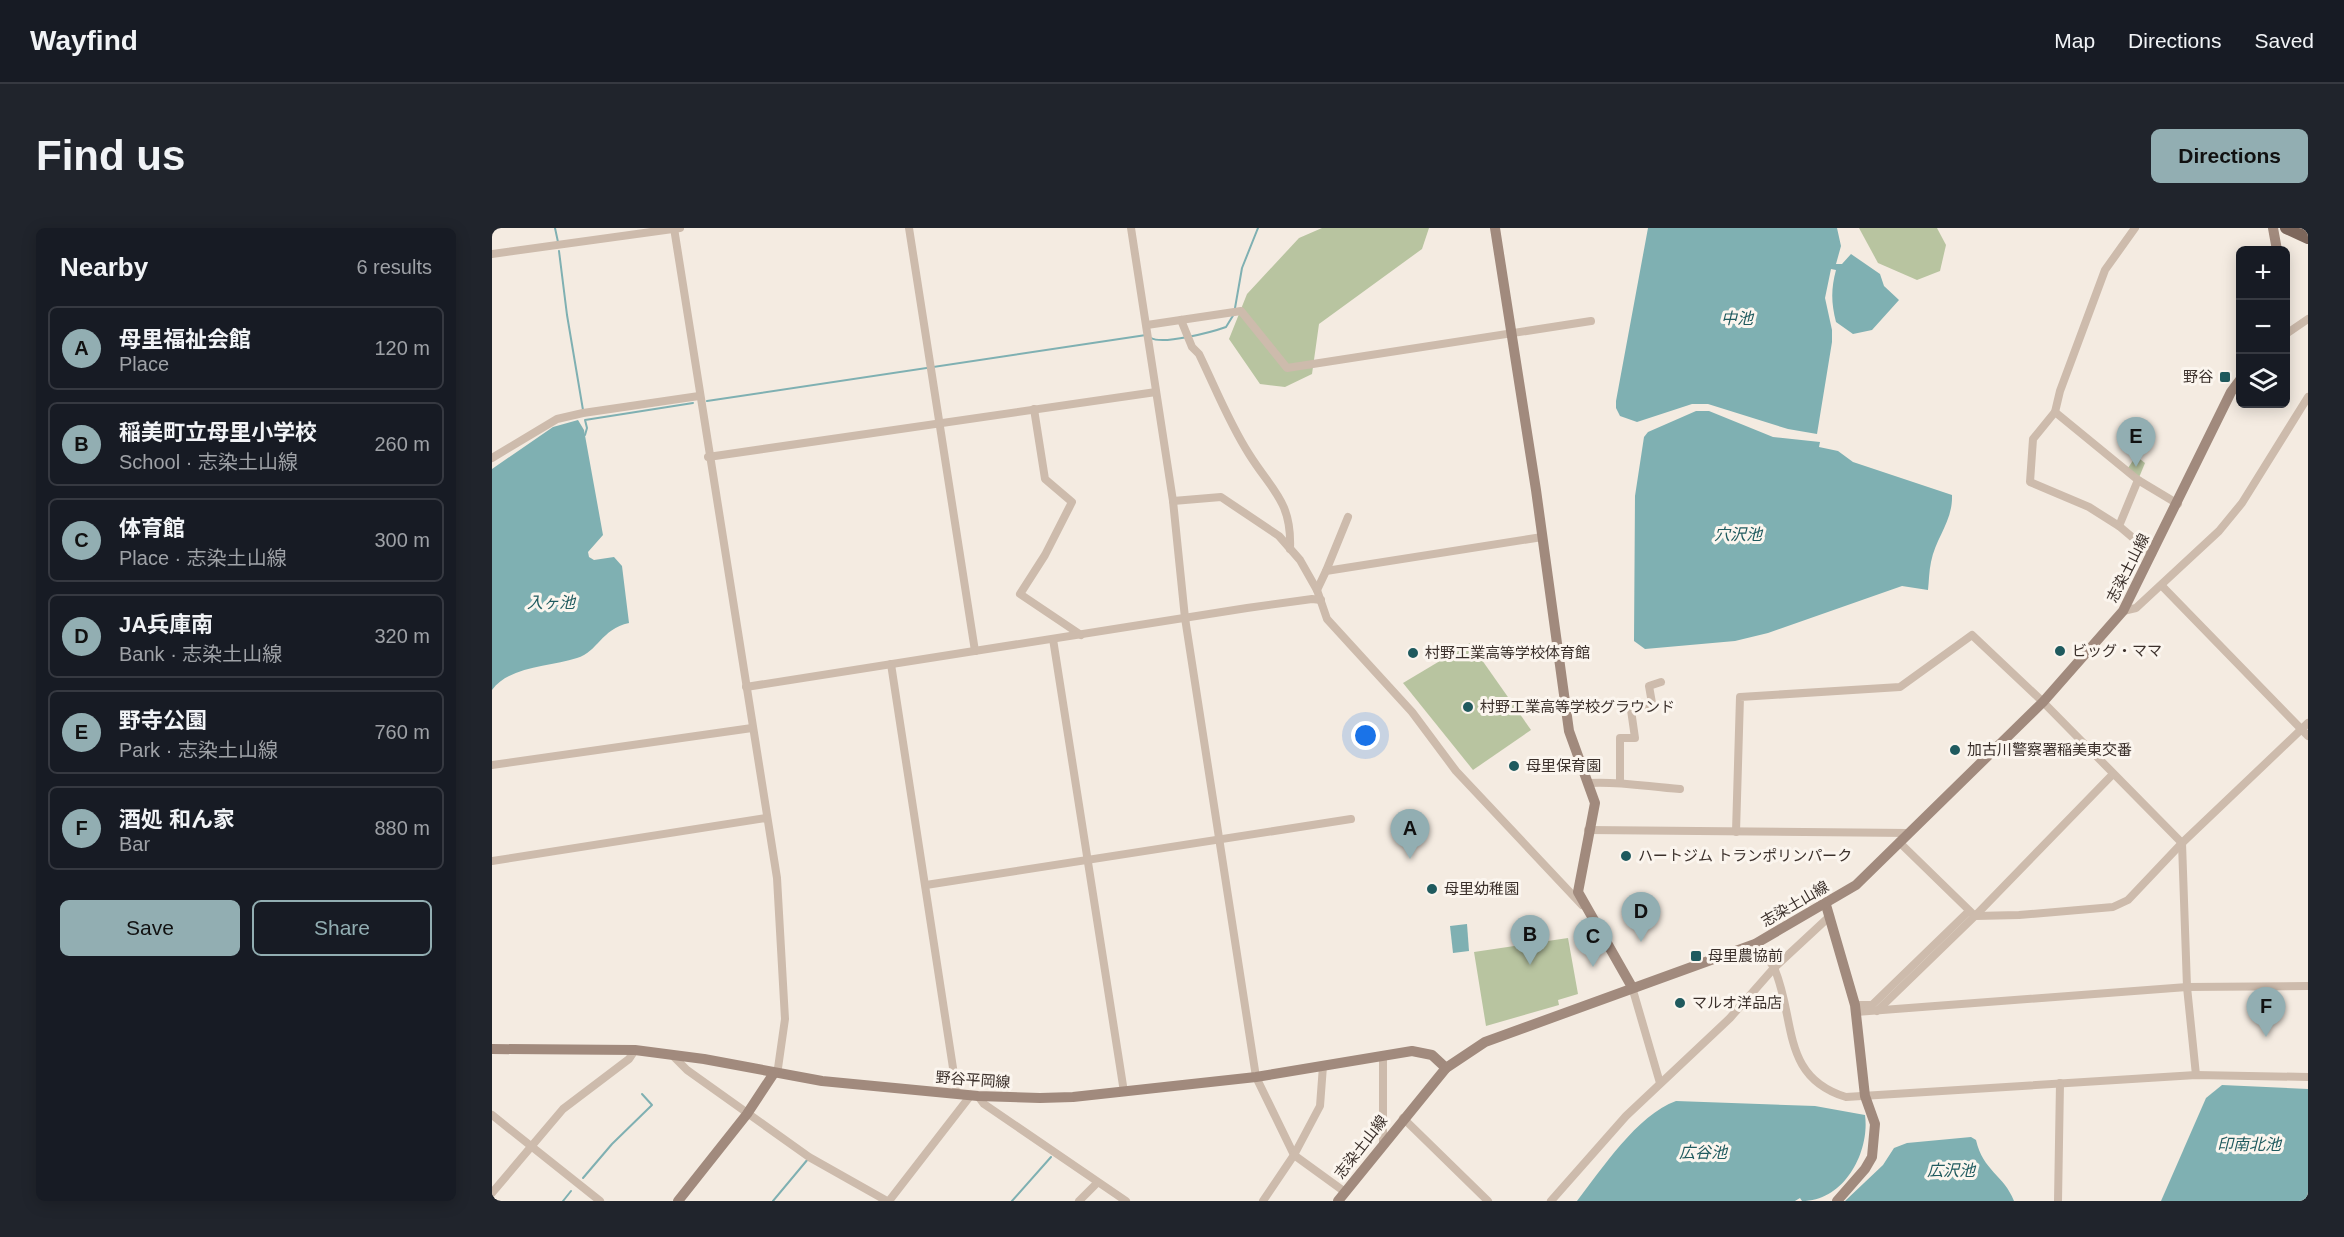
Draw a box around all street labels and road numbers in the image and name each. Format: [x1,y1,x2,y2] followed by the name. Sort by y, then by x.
[2103,530,2152,605] street label: 志染土山線
[1758,877,1831,930] street label: 志染土山線
[935,1068,1011,1091] street label: 野谷平岡線
[1331,1112,1390,1181] street label: 志染土山線

